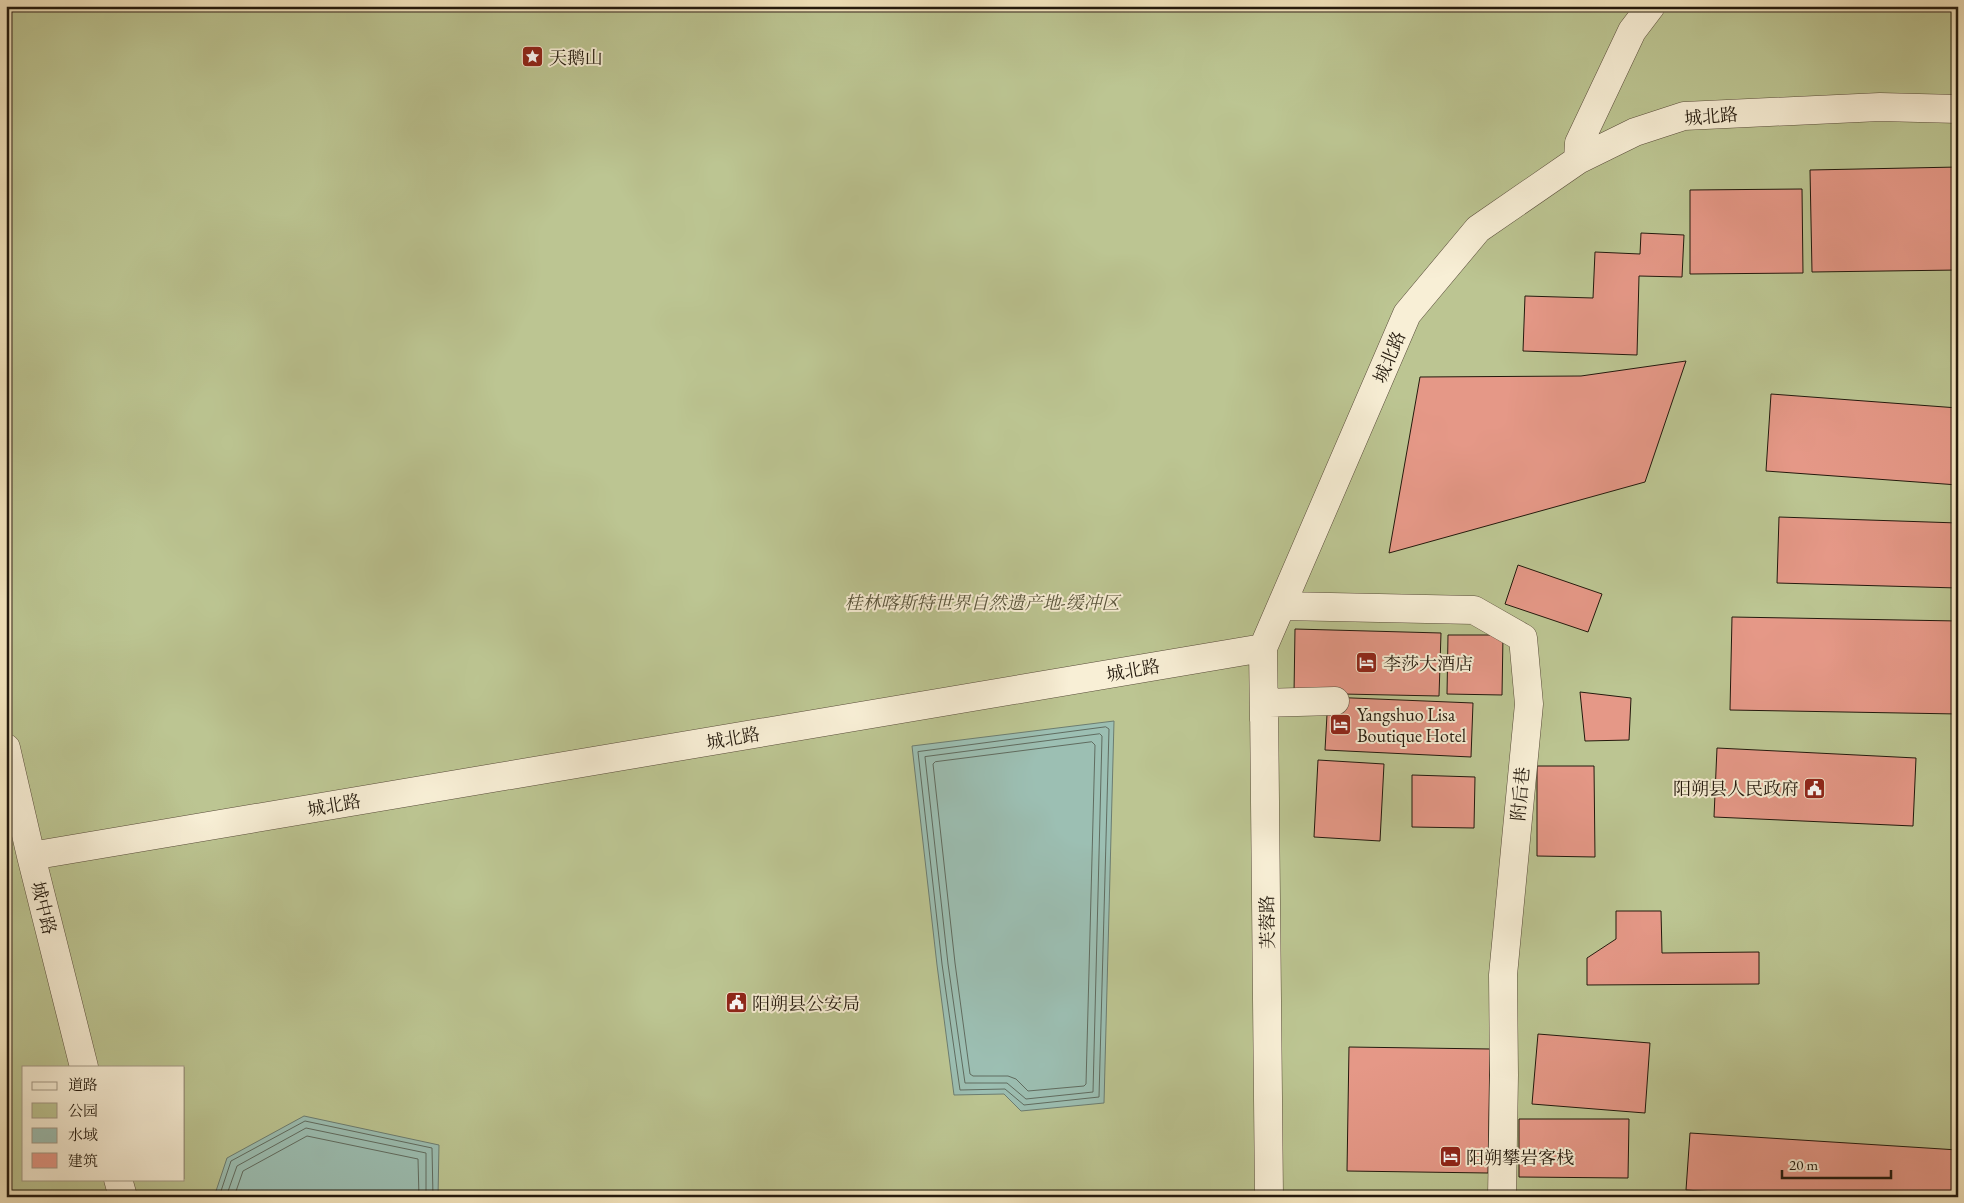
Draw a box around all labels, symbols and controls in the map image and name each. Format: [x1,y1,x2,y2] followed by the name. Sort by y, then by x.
[521,45,545,69] place icon: 天鹅山
[549,46,603,69] place label: 天鹅山
[1683,102,1739,130] street label: 城北路
[1368,328,1410,386] street label: 城北路
[845,591,1121,614] park label: 桂林喀斯特世界自然遗产地-缓冲区
[1355,651,1379,675] hotel icon: 李莎大酒店
[1383,652,1473,675] place label: 李莎大酒店
[1104,654,1162,686] street label: 城北路
[1357,703,1466,747] place label: Yangshuo Lisa Boutique Hotel
[1329,712,1353,736] hotel icon: Yangshuo Lisa Boutique Hotel
[704,722,762,754] street label: 城北路
[1506,766,1534,822] street label: 附后巷
[1803,776,1827,800] public building icon: 阳朔县人民政府
[1673,777,1799,800] place label: 阳朔县人民政府
[305,789,363,821] street label: 城北路
[26,879,62,937] street label: 城中路
[1255,895,1279,949] street label: 芙蓉路
[724,991,748,1015] public building icon: 阳朔县公安局
[752,992,860,1015] place label: 阳朔县公安局
[22,1066,185,1180] legend
[68,1075,98,1094] text: 道路
[68,1101,98,1120] text: 公园
[68,1125,98,1144] text: 水域
[1438,1145,1462,1169] hotel icon: 阳朔攀岩客栈
[1466,1146,1574,1169] place label: 阳朔攀岩客栈
[1782,1148,1890,1180] scale bar
[68,1151,98,1170] text: 建筑
[1789,1155,1818,1174] text: 20 m

